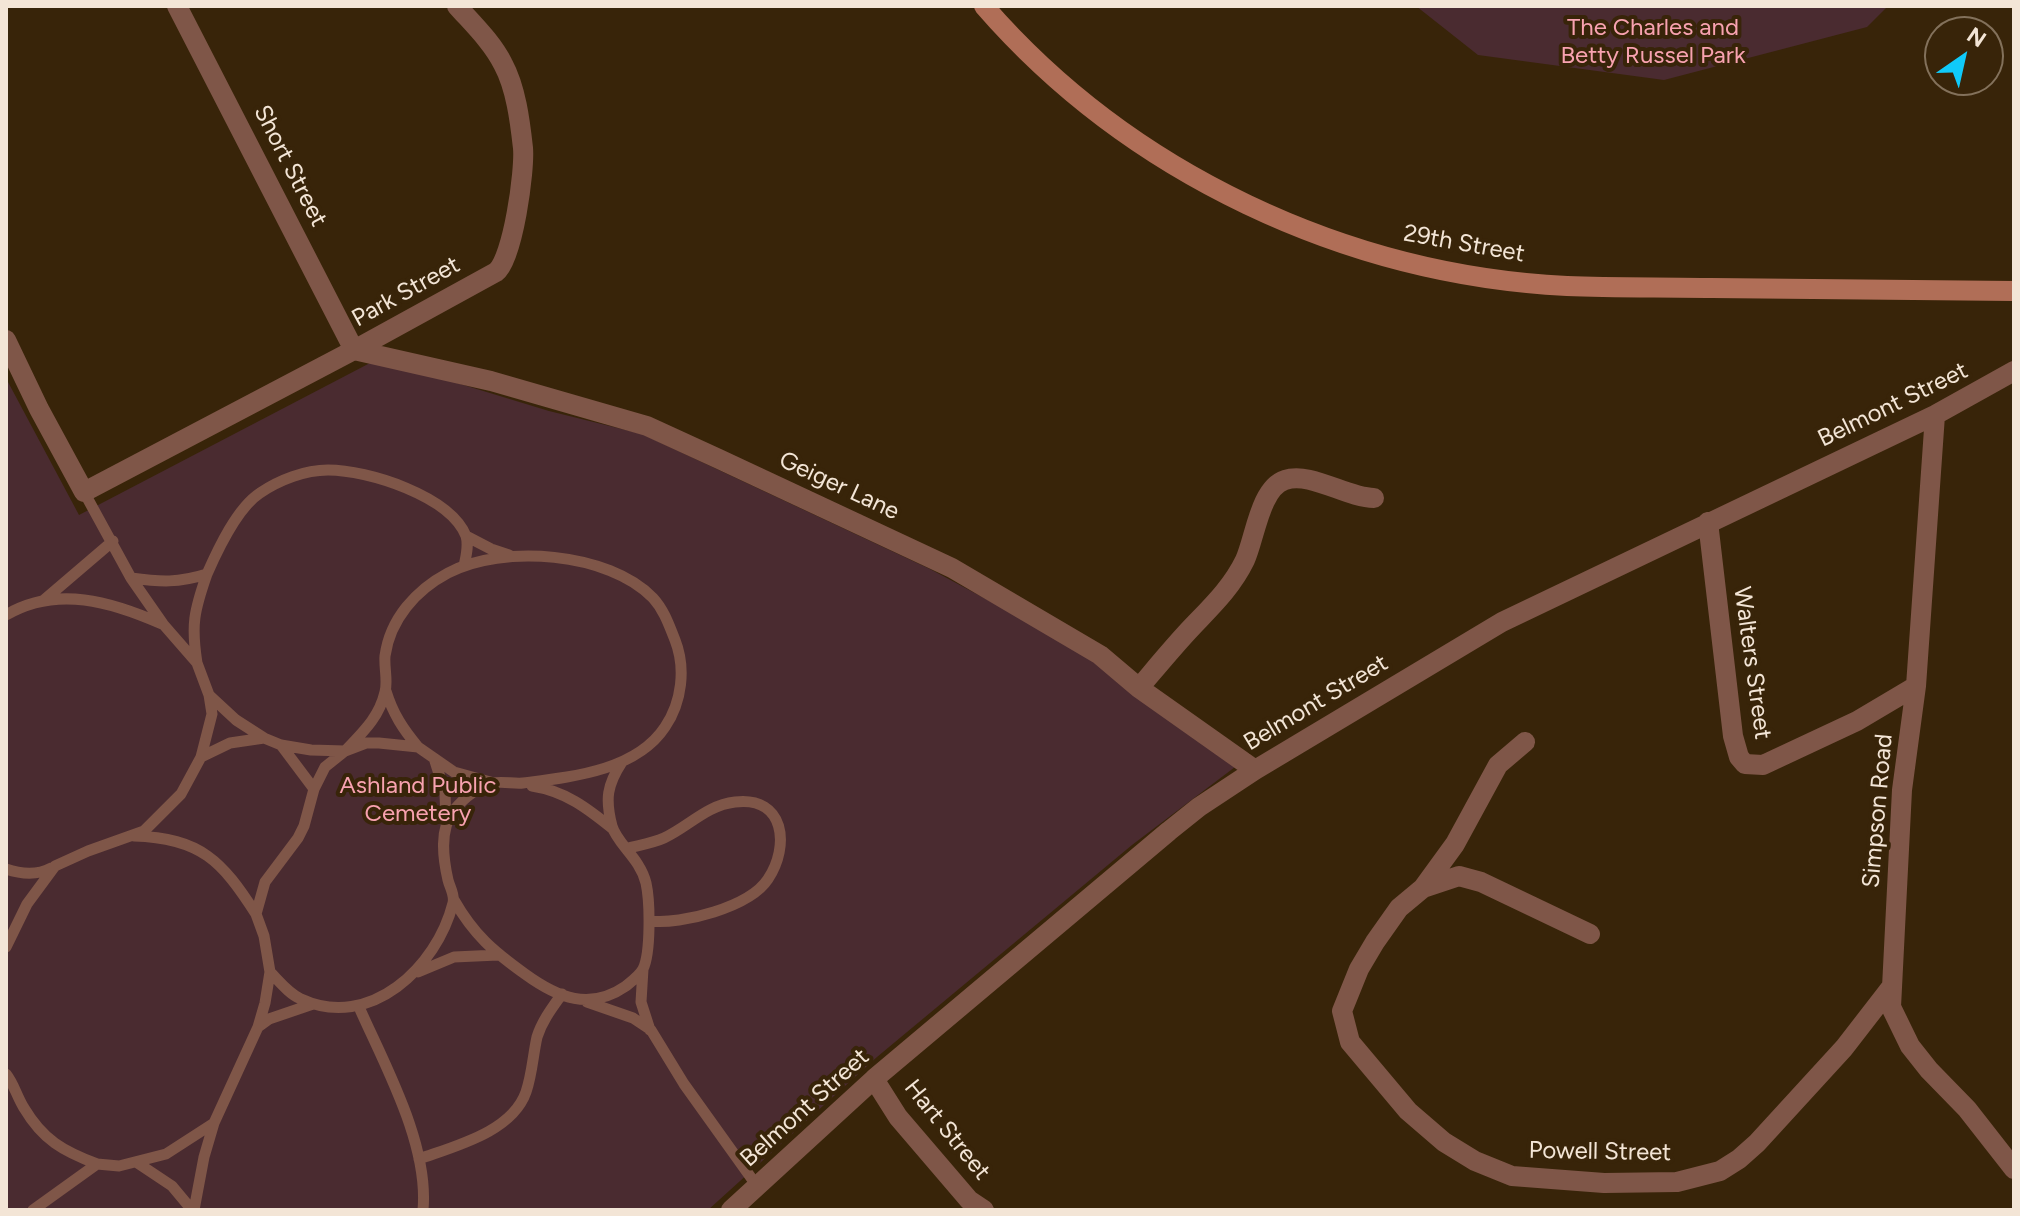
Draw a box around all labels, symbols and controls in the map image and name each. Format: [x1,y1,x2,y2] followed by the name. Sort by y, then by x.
[1560,14,1746,70] park label: The Charles and Betty Russel Park
[1924,16,2004,96] north arrow
[1962,21,1991,53] text: N
[247,100,333,232] street label: Short Street
[1401,219,1527,269] street label: 29th Street
[347,251,465,333] street label: Park Street
[1813,356,1973,454] street label: Belmont Street
[774,446,904,526] street label: Geiger Lane
[1727,585,1777,741] street label: Walters Street
[1239,649,1393,757] street label: Belmont Street
[1857,733,1899,889] street label: Simpson Road
[340,772,496,828] park label: Ashland Public Cemetery
[735,1043,875,1173] street label: Belmont Street
[898,1074,996,1186] street label: Hart Street
[1528,1136,1672,1168] street label: Powell Street

